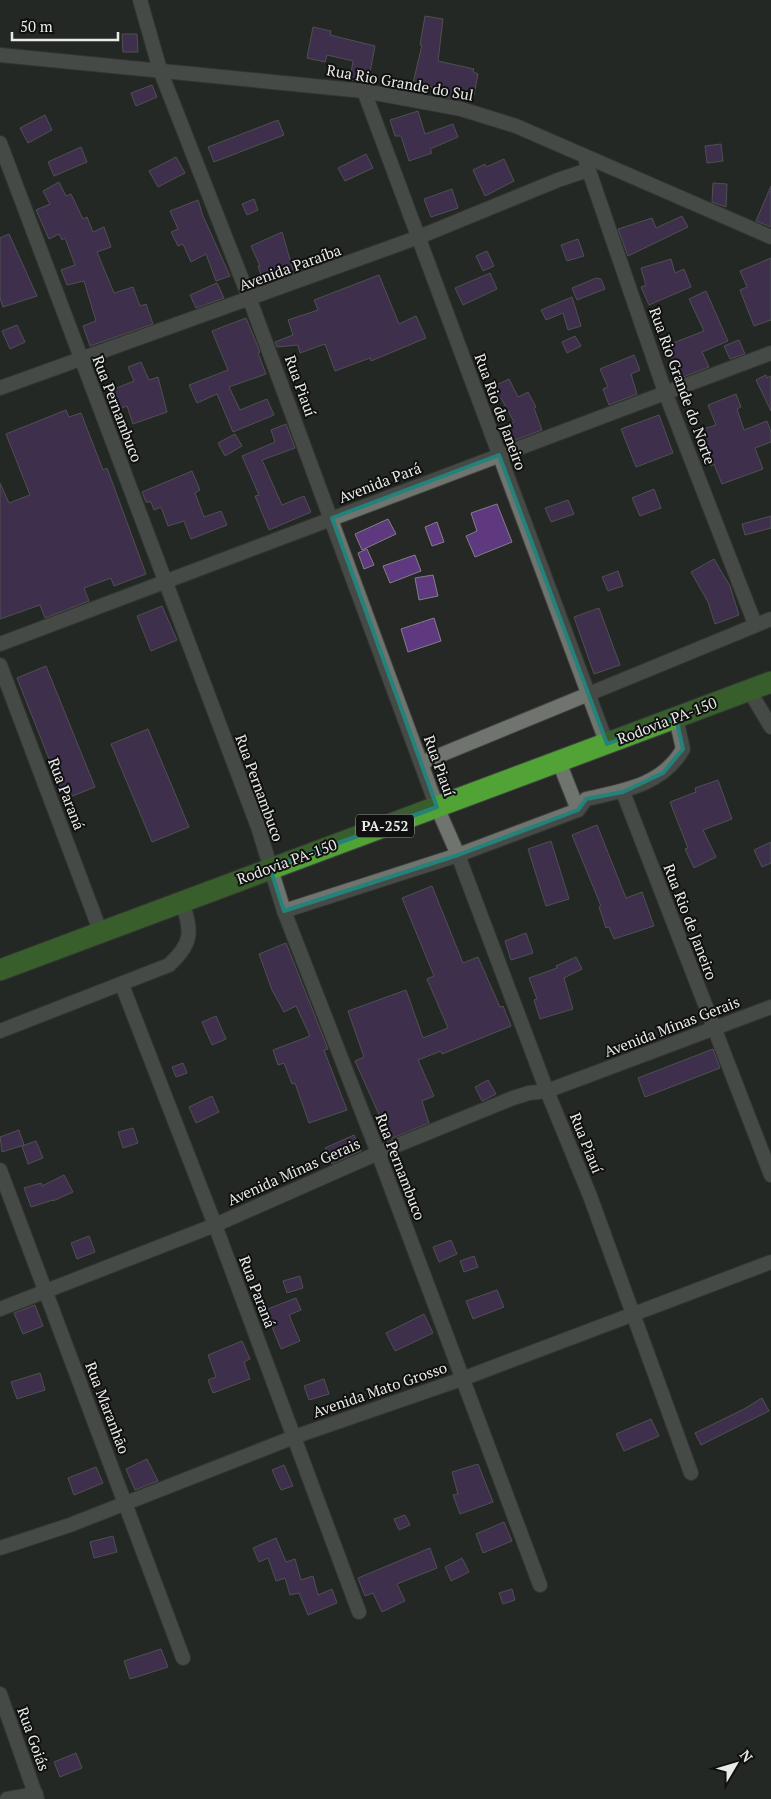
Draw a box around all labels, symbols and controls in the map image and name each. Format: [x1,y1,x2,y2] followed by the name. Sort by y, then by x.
[12,10,119,42] scale bar
[20,16,53,36] text: 50 m
[325,59,475,105] street label: Rua Rio Grande do Sul
[236,239,344,295] street label: Avenida Paraíba
[645,304,721,467] street label: Rua Rio Grande do Norte
[471,351,531,473] street label: Rua Rio de Janeiro
[281,352,321,419] street label: Rua Piauí
[88,353,147,465] street label: Rua Pernambuco
[336,457,424,507] street label: Avenida Pará
[614,692,719,748] street label: Rodovia PA-150
[231,731,289,844] street label: Rua Pernambuco
[420,732,460,799] street label: Rua Piauí
[44,755,90,833] street label: Rua Paraná
[356,814,414,838] road number: PA-252
[234,834,339,888] street label: Rodovia PA-150
[660,861,722,982] street label: Rua Rio de Janeiro
[601,991,742,1061] street label: Avenida Minas Gerais
[566,1109,608,1176] street label: Rua Piauí
[371,1111,430,1223] street label: Rua Pernambuco
[224,1133,363,1209] street label: Avenida Minas Gerais
[235,1253,281,1331] street label: Rua Paraná
[310,1357,449,1421] street label: Avenida Mato Grosso
[81,1359,135,1456] street label: Rua Maranhão
[13,1704,55,1773] street label: Rua Goiás
[711,1739,761,1789] north arrow
[736,1746,758,1766] text: N

